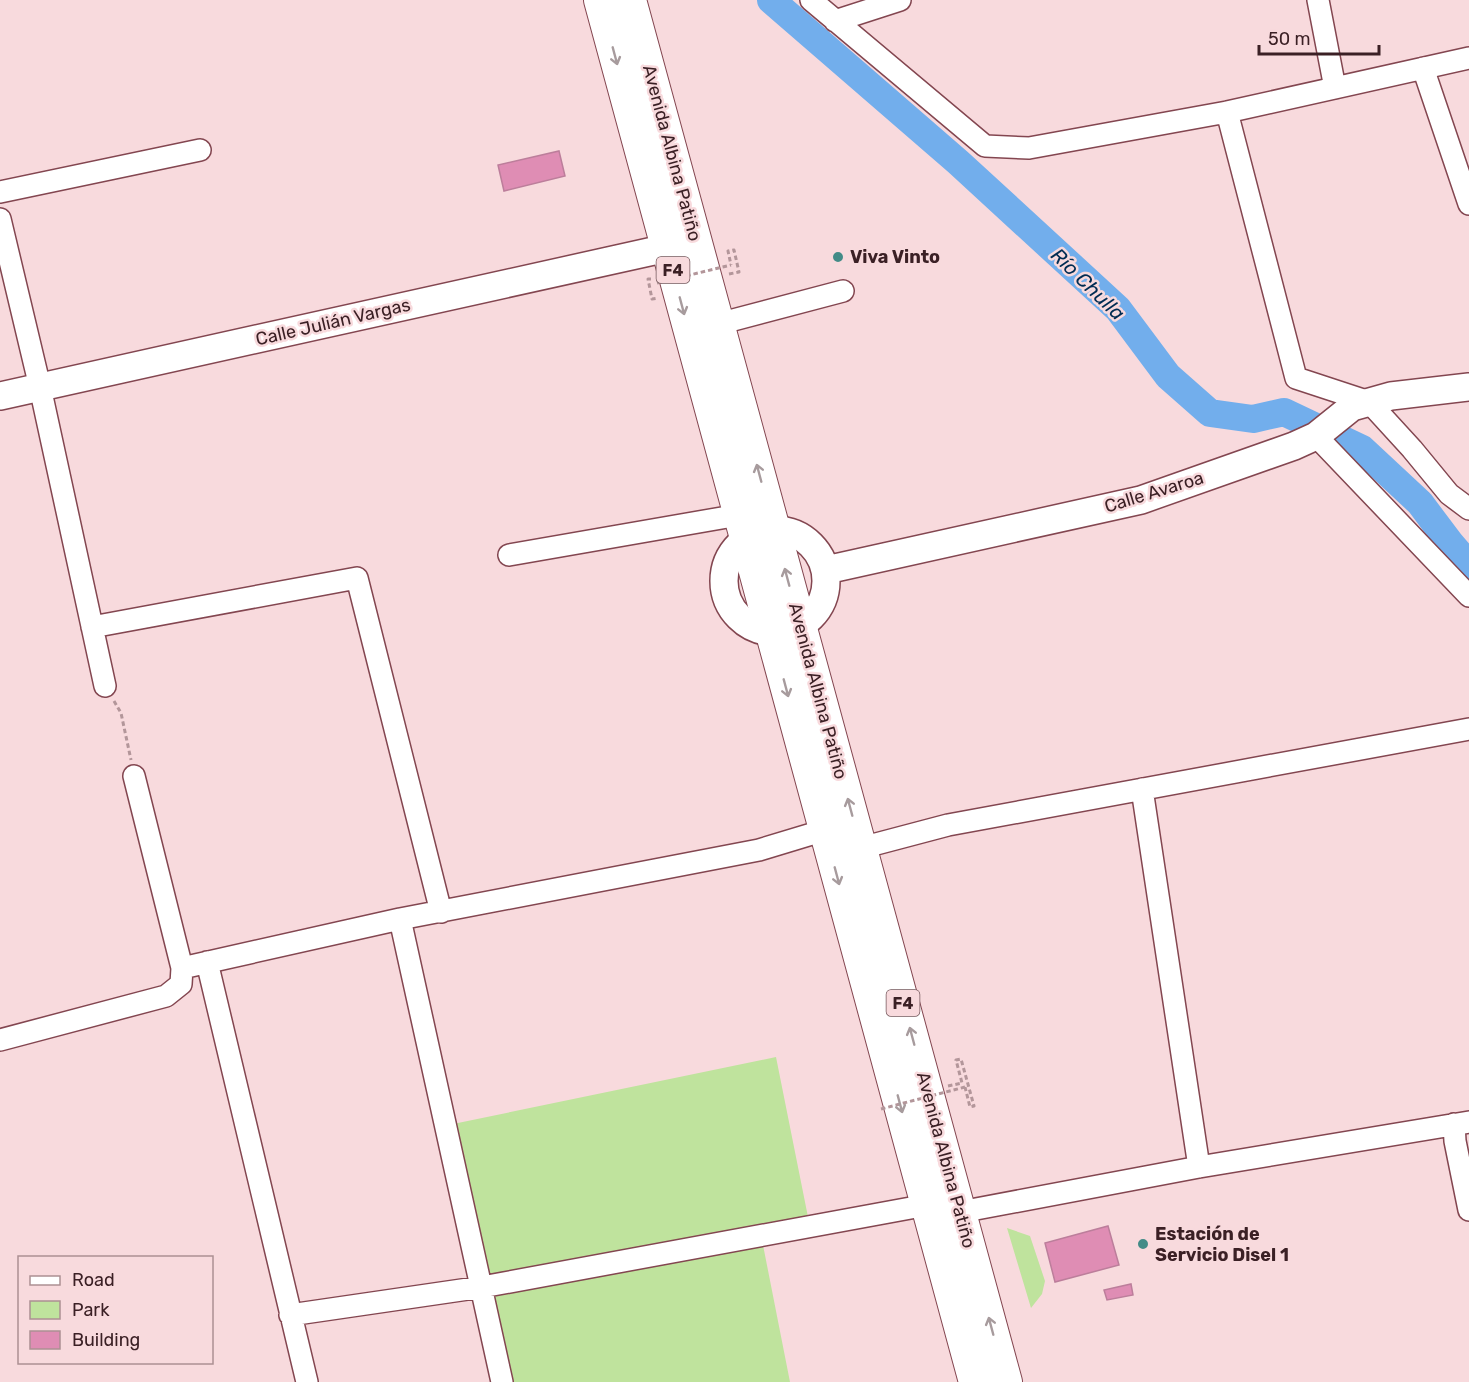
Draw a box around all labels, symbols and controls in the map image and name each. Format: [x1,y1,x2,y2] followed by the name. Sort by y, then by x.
[1259,18,1379,56] scale bar
[1268,28,1311,50] text: 50 m
[610,47,621,66] one-way arrow
[638,62,706,244] street label: Avenida Albina Patiño
[1046,243,1130,325] water label: Río Chulla
[850,246,940,268] place label: Viva Vinto
[831,250,845,264] marker: Viva Vinto
[656,257,690,283] road number: F4
[254,294,412,350] street label: Calle Julián Vargas
[677,296,688,315] one-way arrow
[752,464,764,483] one-way arrow
[1102,466,1206,518] street label: Calle Avaroa
[781,568,792,587] one-way arrow
[784,600,852,782] street label: Avenida Albina Patiño
[781,678,792,697] one-way arrow
[843,798,855,817] one-way arrow
[832,866,843,885] one-way arrow
[886,990,920,1016] road number: F4
[906,1027,917,1046] one-way arrow
[912,1069,980,1251] street label: Avenida Albina Patiño
[894,1094,906,1113] one-way arrow
[1155,1223,1289,1266] place label: Estación de Servicio Disel 1
[1136,1237,1150,1251] marker: Estación de Servicio Disel 1
[18,1256,213,1364] legend
[72,1269,115,1291] text: Road
[72,1299,110,1321] text: Park
[984,1316,996,1335] one-way arrow
[72,1329,140,1351] text: Building

